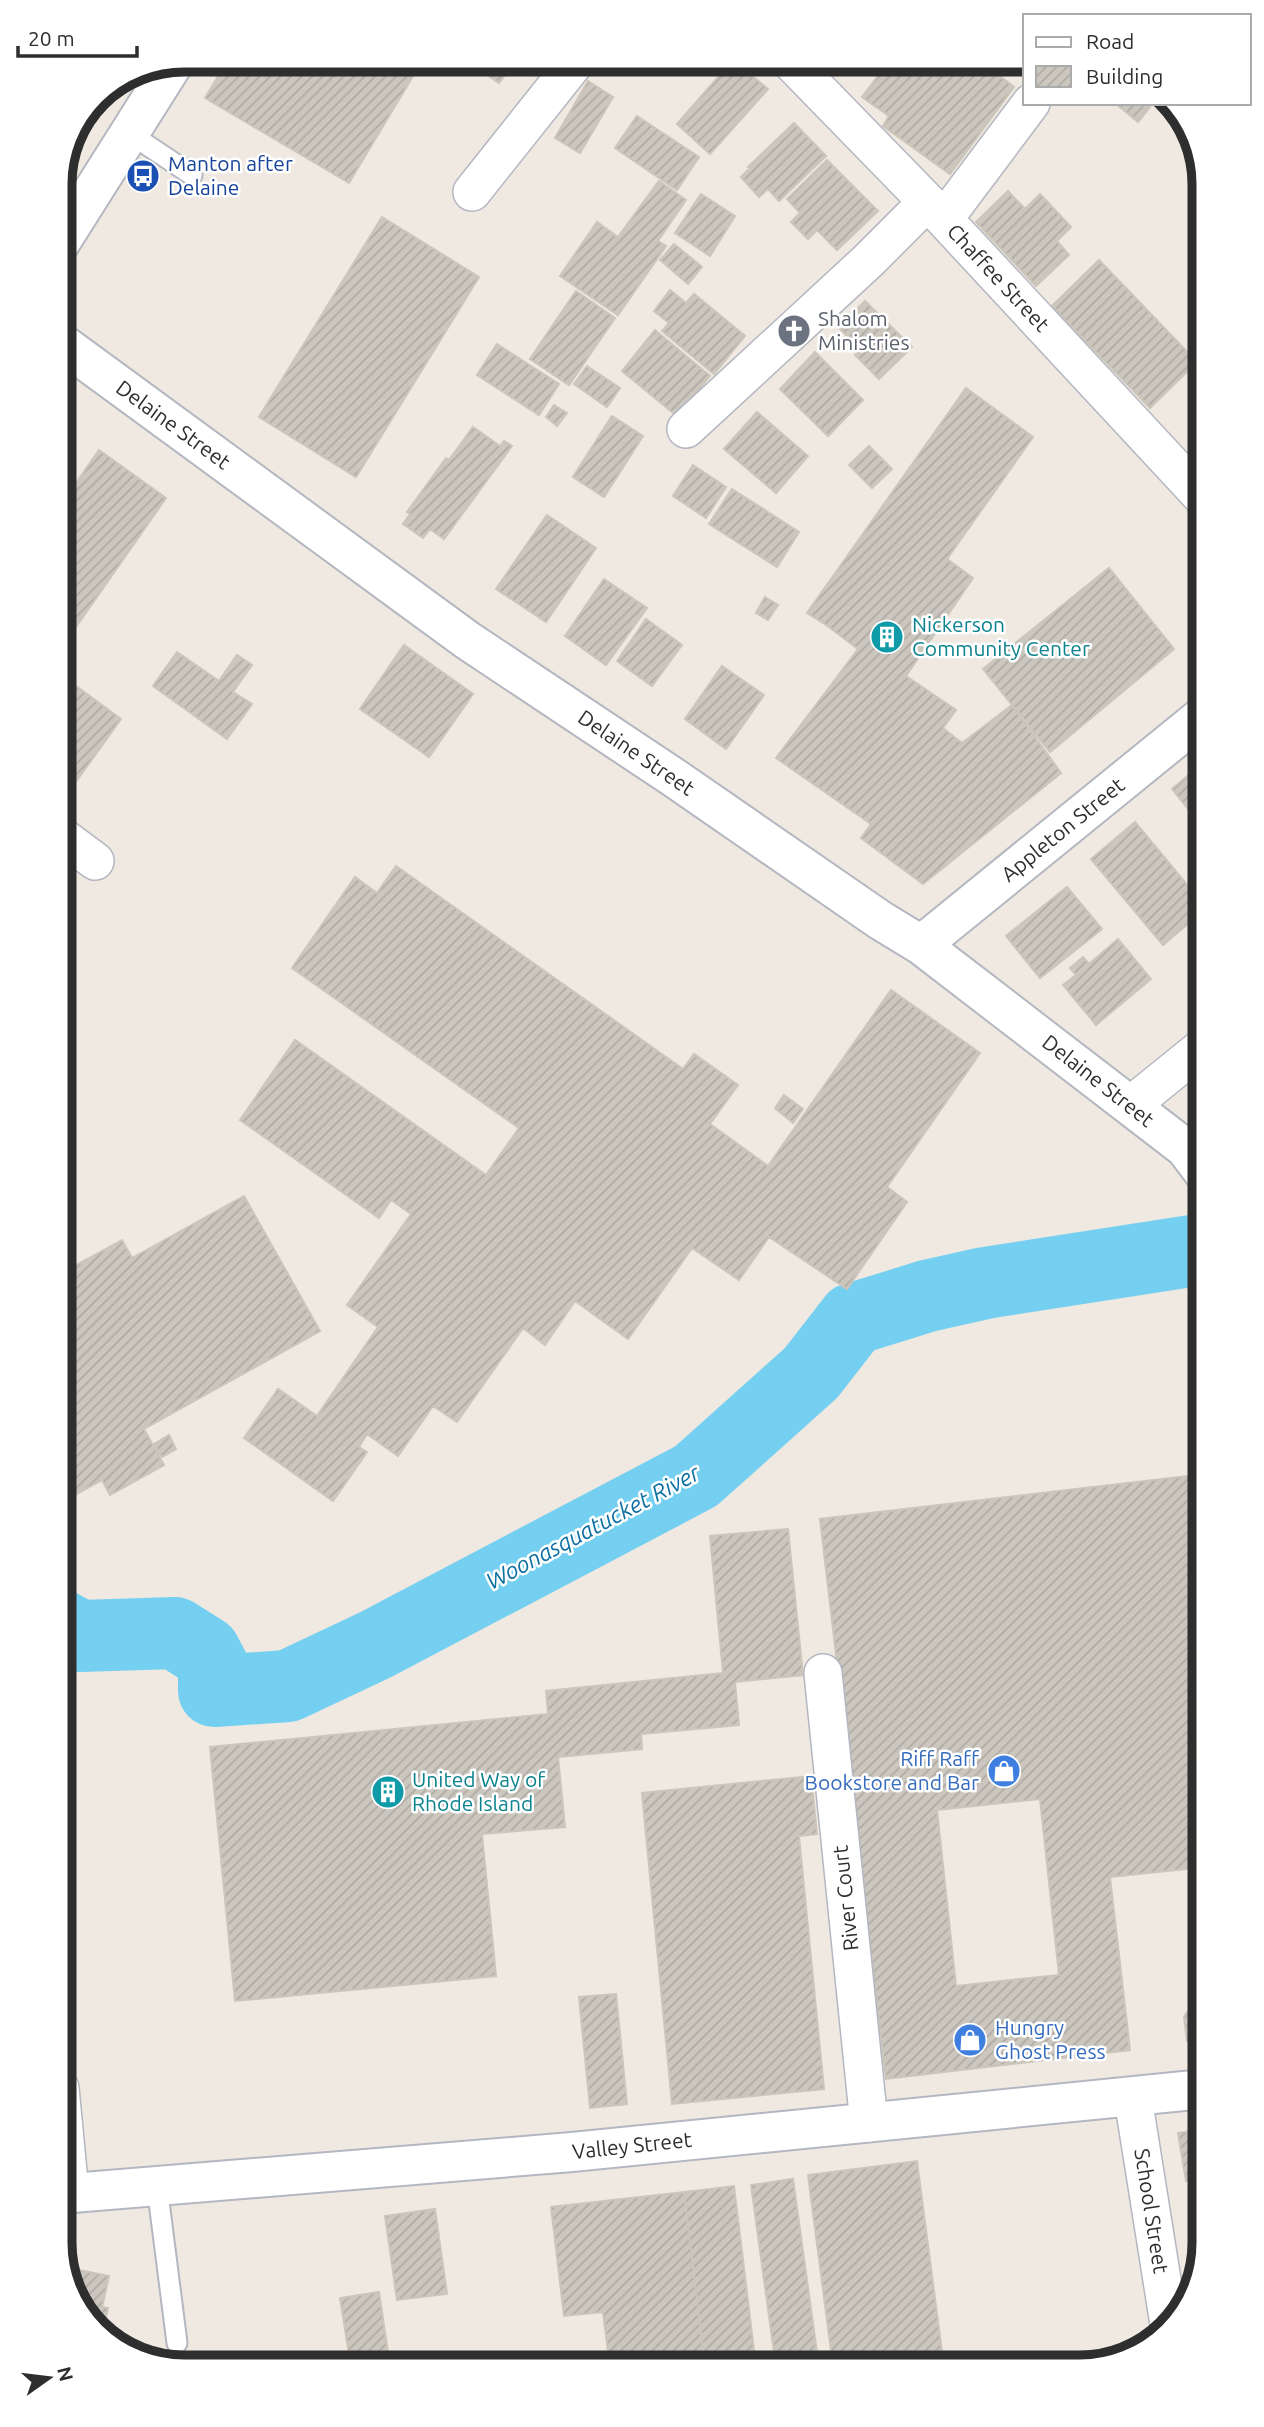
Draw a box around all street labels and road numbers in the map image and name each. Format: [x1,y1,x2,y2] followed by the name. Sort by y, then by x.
[943,219,1055,336] street label: Chaffee Street
[112,375,235,474] street label: Delaine Street
[574,705,699,800] street label: Delaine Street
[996,772,1129,886] street label: Appleton Street
[1038,1029,1159,1131] street label: Delaine Street
[828,1844,862,1952] street label: River Court
[571,2127,693,2163] street label: Valley Street
[1130,2147,1174,2275] street label: School Street

